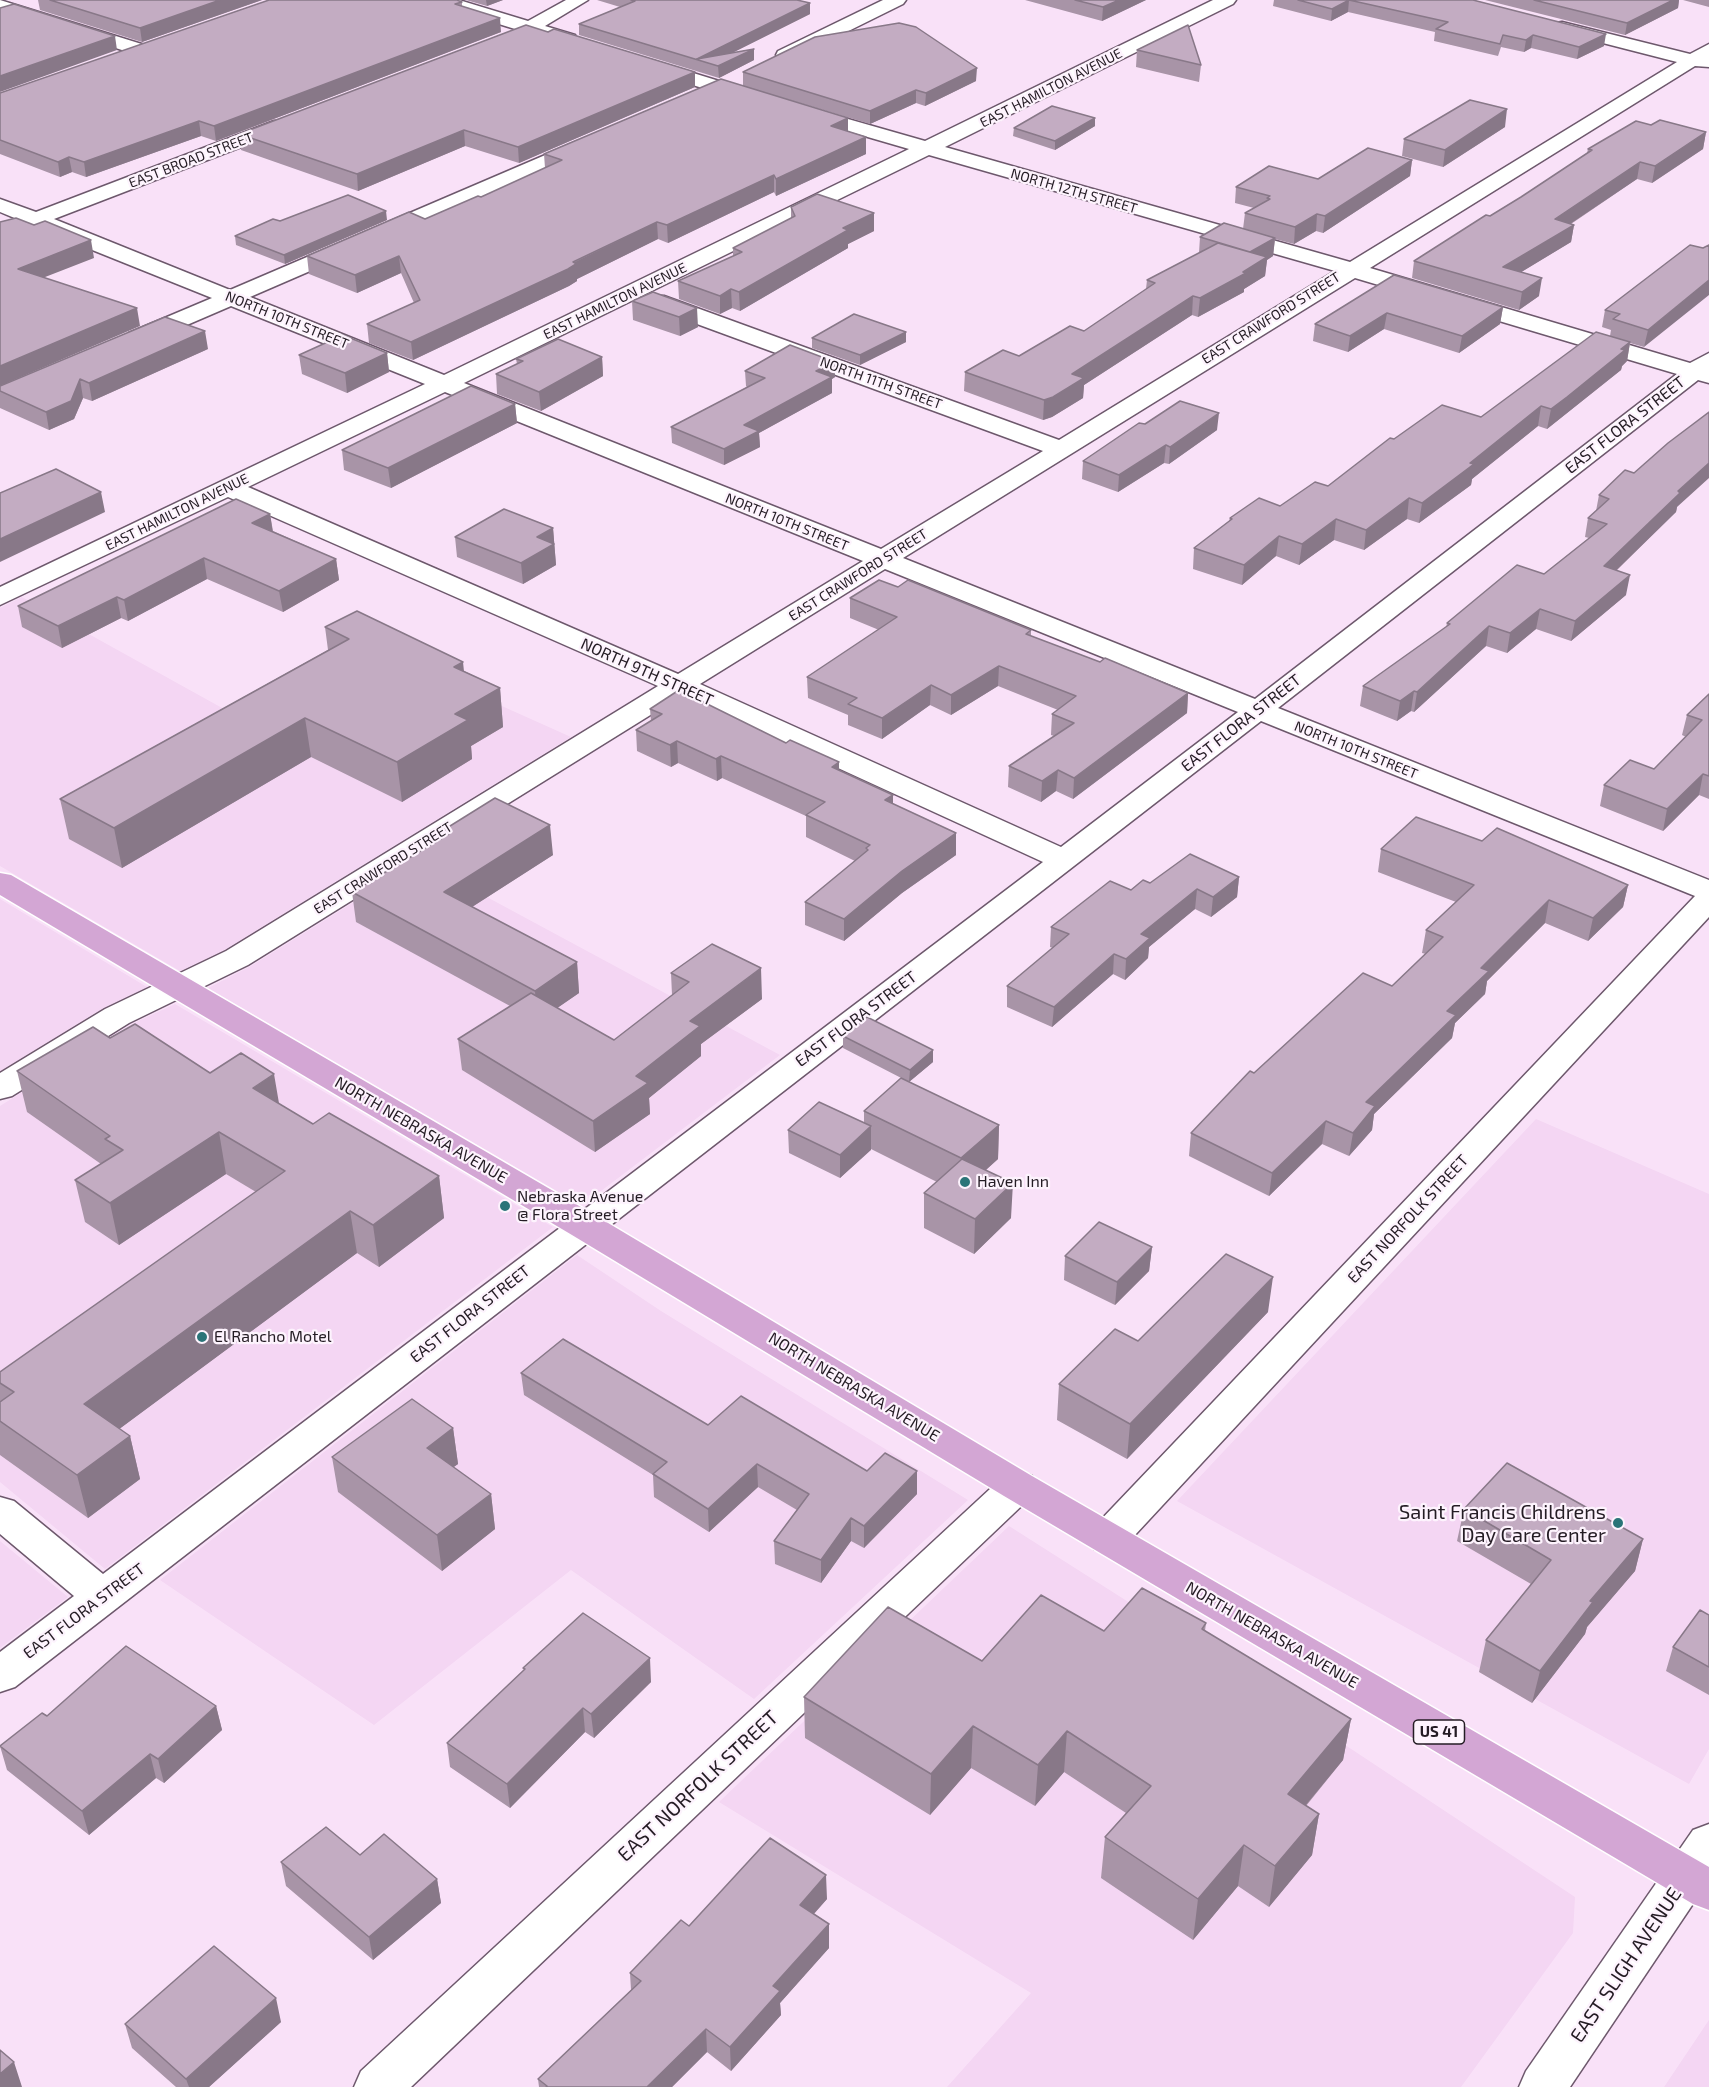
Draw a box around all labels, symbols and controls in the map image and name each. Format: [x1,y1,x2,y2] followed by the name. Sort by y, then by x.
[977,45,1125,131] street label: EAST HAMILTON AVENUE
[126,129,256,191] street label: EAST BROAD STREET
[1009,165,1139,217] street label: NORTH 12TH STREET
[541,259,689,343] street label: EAST HAMILTON AVENUE
[1199,268,1343,368] street label: EAST CRAWFORD STREET
[223,288,351,352] street label: NORTH 10TH STREET
[818,353,944,413] street label: NORTH 11TH STREET
[1561,372,1689,478] street label: EAST FLORA STREET
[103,470,251,554] street label: EAST HAMILTON AVENUE
[723,490,851,554] street label: NORTH 10TH STREET
[786,525,930,625] street label: EAST CRAWFORD STREET
[578,634,716,710] street label: NORTH 9TH STREET
[1177,670,1305,776] street label: EAST FLORA STREET
[1292,718,1420,782] street label: NORTH 10TH STREET
[311,818,455,918] street label: EAST CRAWFORD STREET
[792,967,920,1071] street label: EAST FLORA STREET
[331,1073,511,1187] street label: NORTH NEBRASKA AVENUE
[1344,1151,1472,1287] street label: EAST NORFOLK STREET
[977,1172,1049,1192] place label: Haven Inn
[958,1175,972,1189] marker: Haven Inn
[517,1187,643,1225] place label: Nebraska Avenue @ Flora Street
[498,1199,512,1213] marker: Nebraska Avenue @ Flora Street
[406,1261,534,1367] street label: EAST FLORA STREET
[214,1327,332,1347] place label: El Rancho Motel
[765,1328,943,1446] street label: NORTH NEBRASKA AVENUE
[195,1330,209,1344] marker: El Rancho Motel
[1399,1500,1606,1547] place label: Saint Francis Childrens Day Care Center
[1611,1516,1625,1530] marker: Saint Francis Childrens Day Care Center
[20,1559,148,1663] street label: EAST FLORA STREET
[1182,1578,1362,1692] street label: NORTH NEBRASKA AVENUE
[613,1705,783,1867] street label: EAST NORFOLK STREET
[1414,1720,1464,1744] road number: US 41
[1565,1883,1687,2047] street label: EAST SLIGH AVENUE

